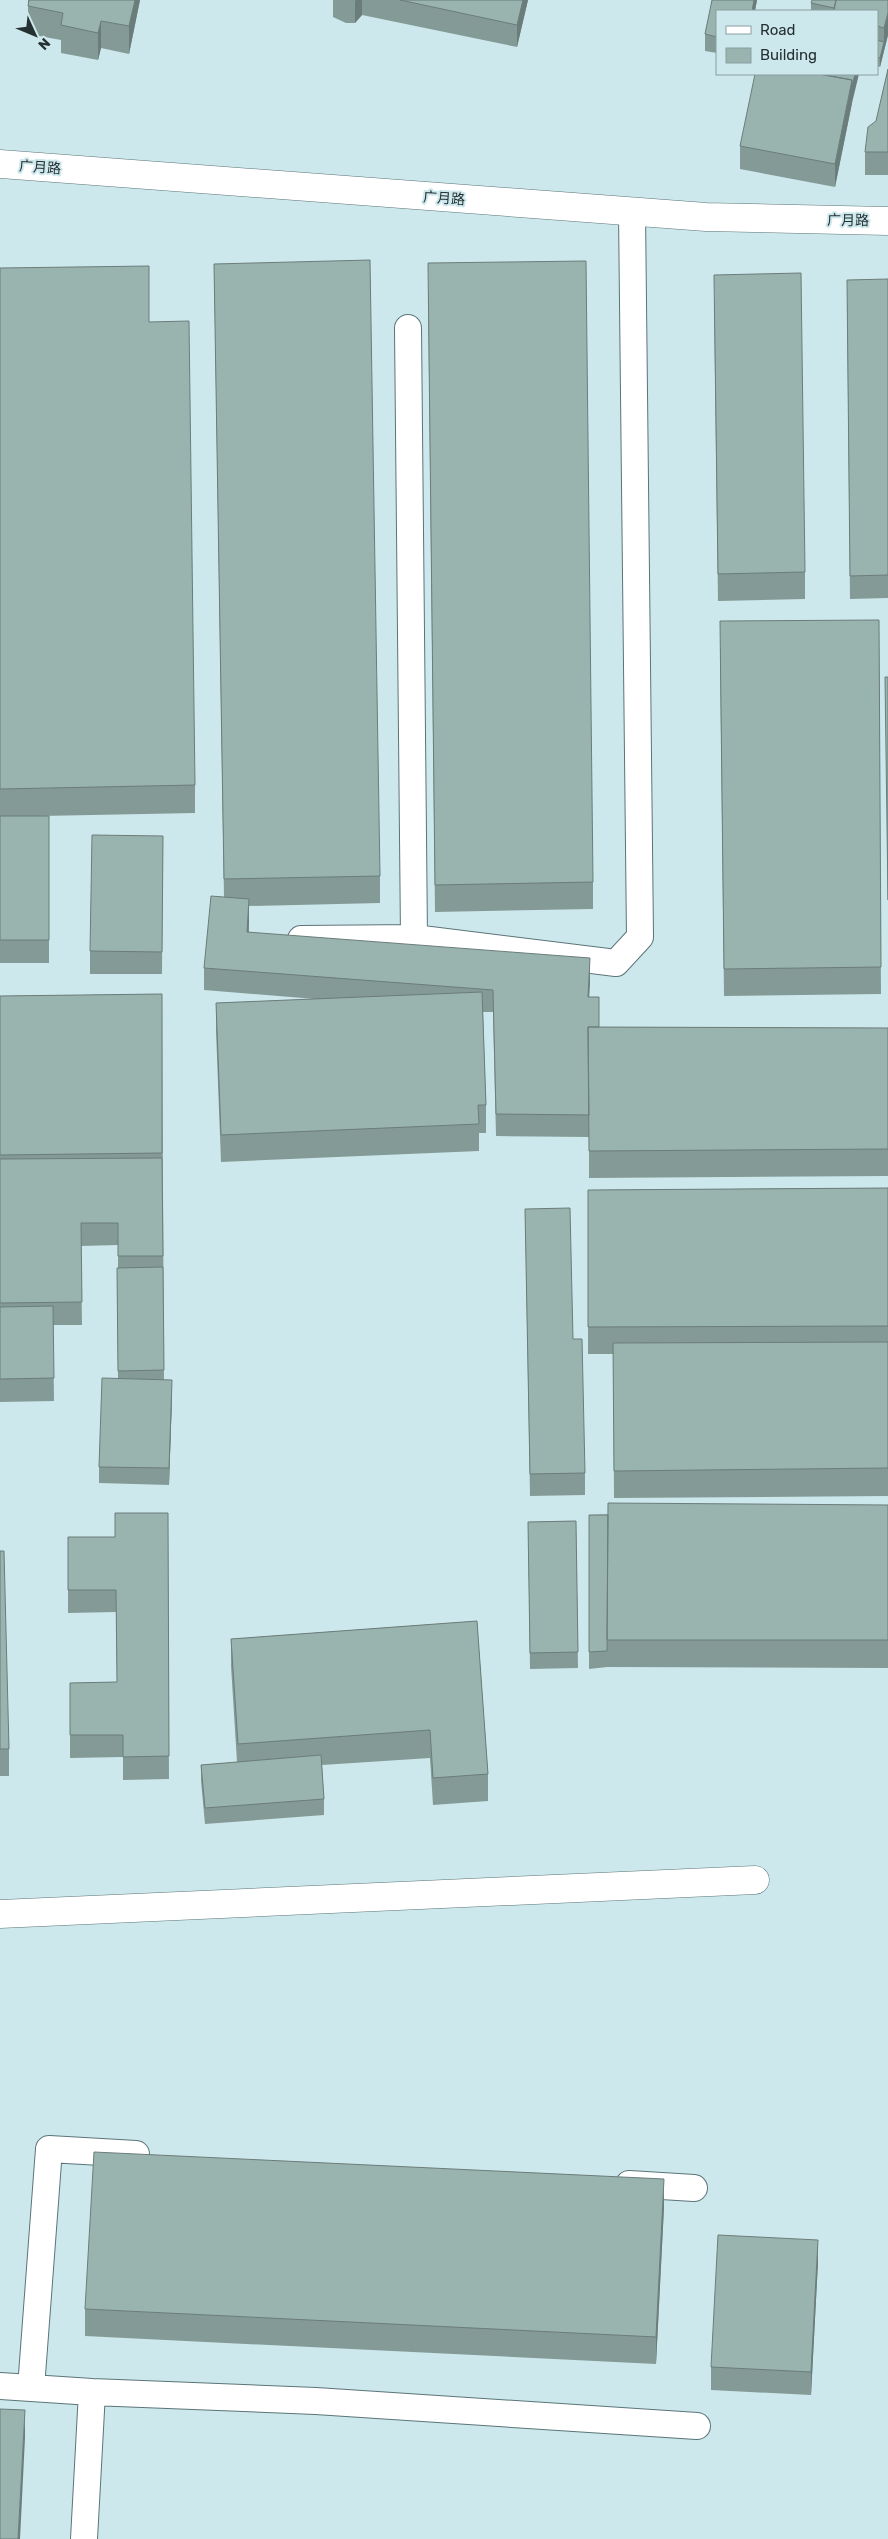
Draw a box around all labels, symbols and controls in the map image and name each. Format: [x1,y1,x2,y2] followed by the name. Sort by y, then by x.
[10,10,60,60] north arrow
[716,10,878,75] legend
[760,21,796,39] text: Road
[34,34,54,53] text: N
[760,46,817,64] text: Building
[18,158,62,177] street label: 广月路
[422,189,466,208] street label: 广月路
[827,212,869,229] street label: 广月路

